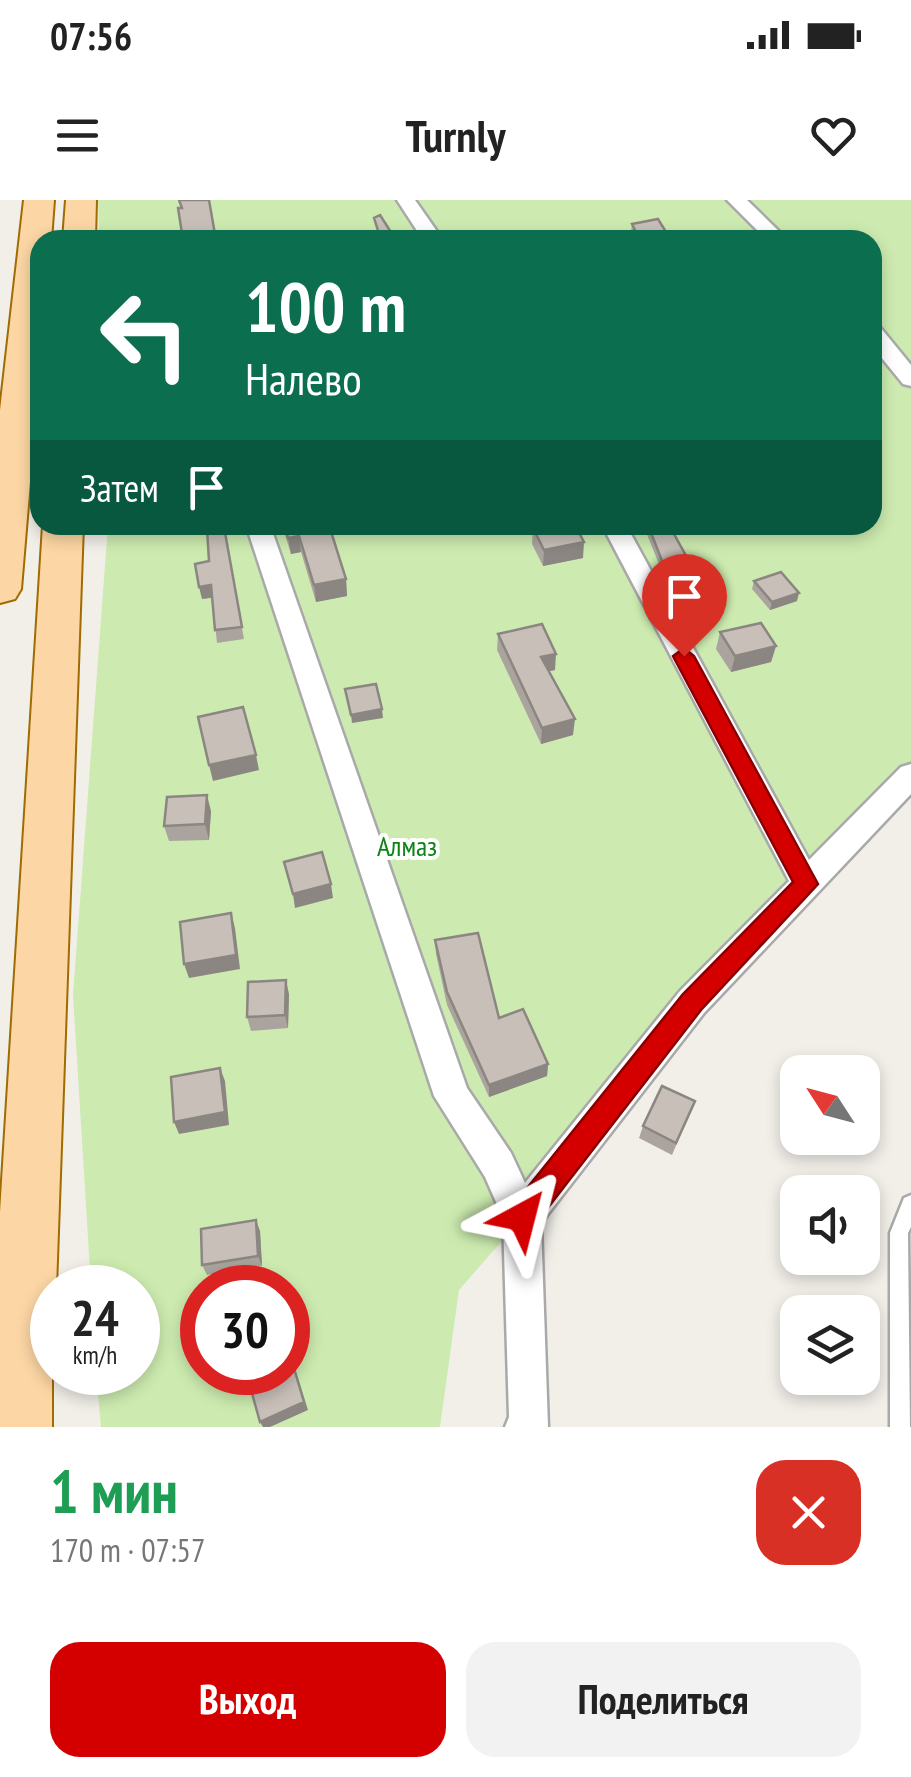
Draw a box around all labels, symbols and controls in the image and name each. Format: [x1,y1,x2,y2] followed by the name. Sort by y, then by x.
[50,11,132,60] text: 07:56
[406,106,505,164] text: Turnly
[50,108,105,163] icon: menu
[806,108,861,163] icon: heart
[245,261,406,351] text: 100 m
[80,270,210,400] icon: left
[245,349,362,407] text: Налево
[179,460,234,515] icon: arrive
[80,463,159,512] text: Затем
[642,554,727,657] pin
[657,569,712,624] icon: arrive
[377,827,437,864] park label: Алмаз
[780,1055,880,1155] north arrow
[780,1055,880,1395] map controls
[470,1165,574,1269] position arrow
[780,1175,880,1275] button: sound
[180,1265,310,1395] speed limit sign: 30
[71,1285,119,1350] text: 24
[780,1295,880,1395] button: layers
[73,1339,117,1371] text: km/h
[50,1452,178,1530] text: 1 мин
[756,1460,861,1565] button: close
[50,1529,205,1571] text: 170 m · 07:57
[50,1642,446,1757] button: Выход
[466,1642,861,1757] button: Поделиться

